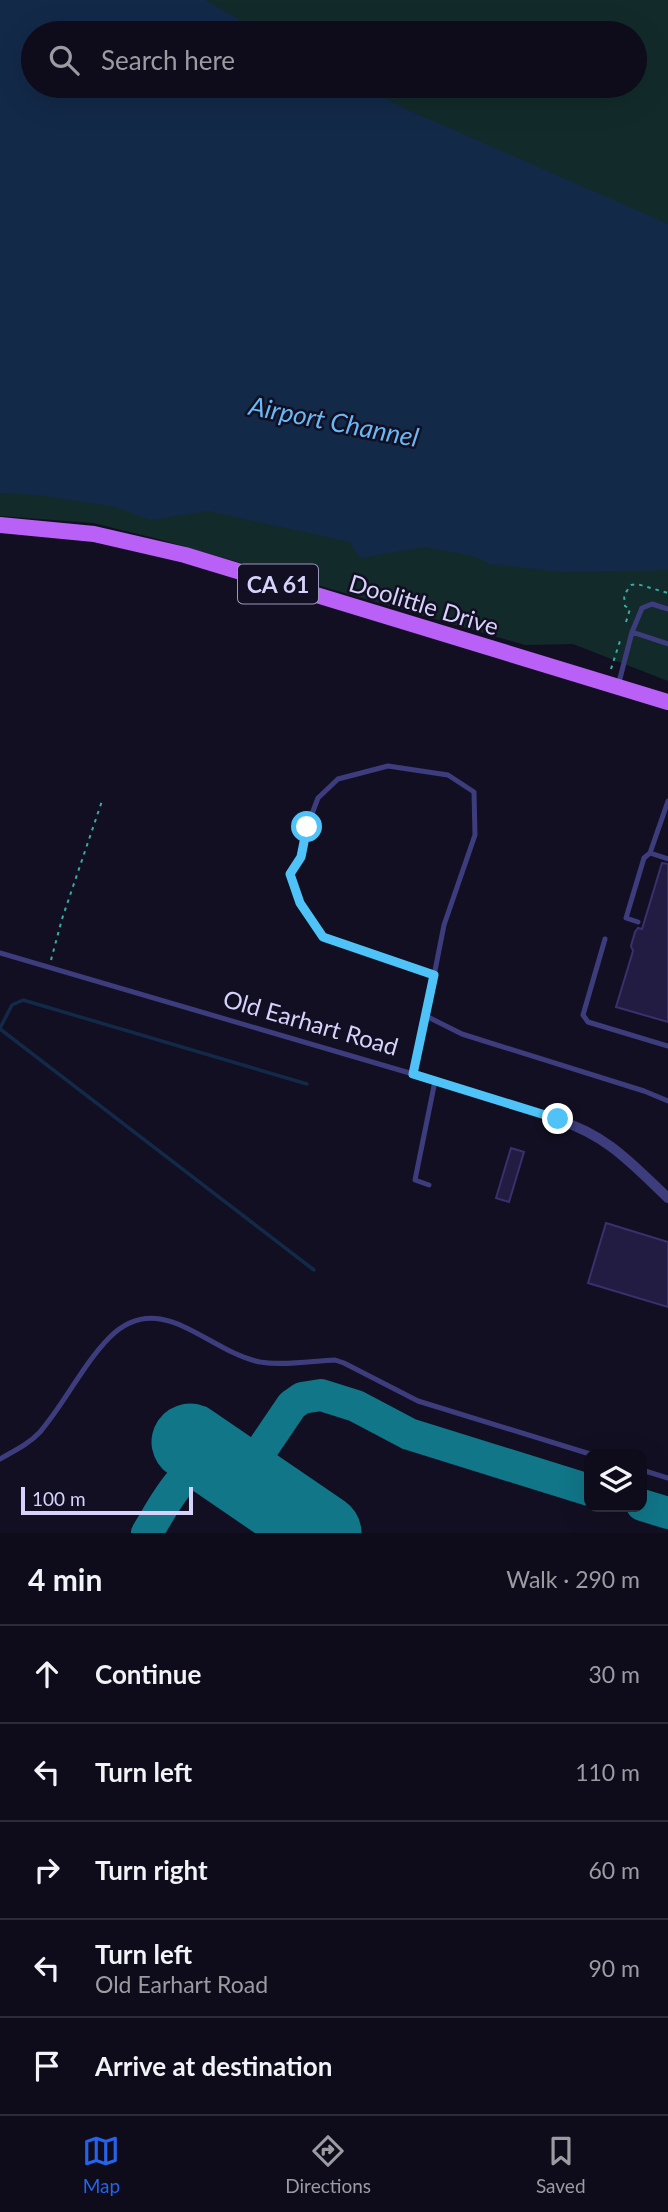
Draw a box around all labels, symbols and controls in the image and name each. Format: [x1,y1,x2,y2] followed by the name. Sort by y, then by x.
[21,21,647,98] search box
[45,41,83,79] icon: search
[101,44,235,76] text: Search here
[246,389,422,453] water label: Airport Channel
[238,564,318,604] road number: CA 61
[346,567,502,641] street label: Doolittle Drive
[291,811,322,842] route start
[220,983,402,1061] street label: Old Earhart Road
[542,1103,573,1134] route end
[584,1449,647,1512] map controls
[584,1449,647,1512] button: layers
[21,1484,192,1516] scale bar
[32,1487,86,1510] text: 100 m
[28,1561,102,1597] text: 4 min
[506,1565,640,1593] text: Walk · 290 m
[28,1655,66,1693] icon: ahead
[95,1658,201,1690] text: Continue
[589,1660,640,1688] text: 30 m
[28,1753,66,1791] icon: left
[95,1756,192,1788] text: Turn left
[575,1758,640,1786] text: 110 m
[28,1851,66,1889] icon: right
[95,1854,208,1886] text: Turn right
[589,1856,640,1884] text: 60 m
[95,1938,192,1970] text: Turn left
[28,1949,66,1987] icon: left
[589,1954,640,1982] text: 90 m
[95,1970,268,1998] text: Old Earhart Road
[28,2047,66,2085] icon: arrive
[95,2050,332,2082] text: Arrive at destination
[82,2132,120,2197] tab: Map
[285,2132,371,2197] tab: Directions
[536,2132,586,2197] tab: Saved

